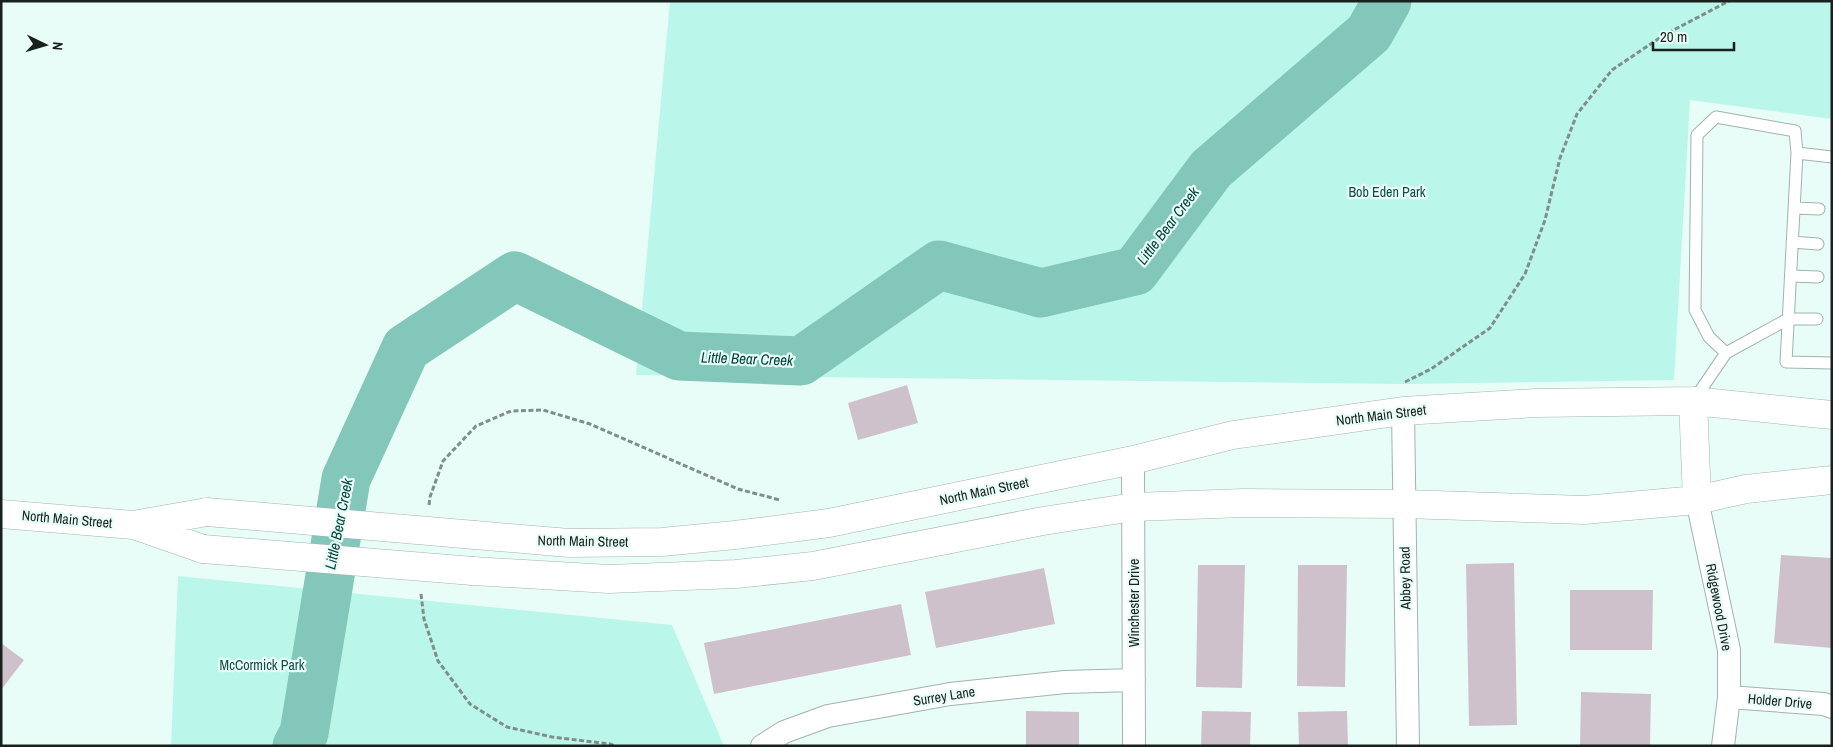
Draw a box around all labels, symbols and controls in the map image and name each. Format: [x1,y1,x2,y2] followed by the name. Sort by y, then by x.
[20,20,70,70] north arrow
[1653,20,1734,52] scale bar
[1660,26,1687,47] text: 20 m
[49,41,67,51] text: N
[1131,182,1204,269] water label: Little Bear Creek
[1348,183,1426,201] park label: Bob Eden Park
[701,346,794,371] water label: Little Bear Creek
[1335,401,1427,429] street label: North Main Street
[938,473,1030,509] street label: North Main Street
[319,476,358,571] water label: Little Bear Creek
[21,506,113,532] street label: North Main Street
[538,531,628,551] street label: North Main Street
[1395,546,1415,611] street label: Abbey Road
[1125,559,1143,647] street label: Winchester Drive
[1702,562,1736,652] street label: Ridgewood Drive
[220,656,305,674] park label: McCormick Park
[912,682,976,710] street label: Surrey Lane
[1747,689,1813,713] street label: Holder Drive

